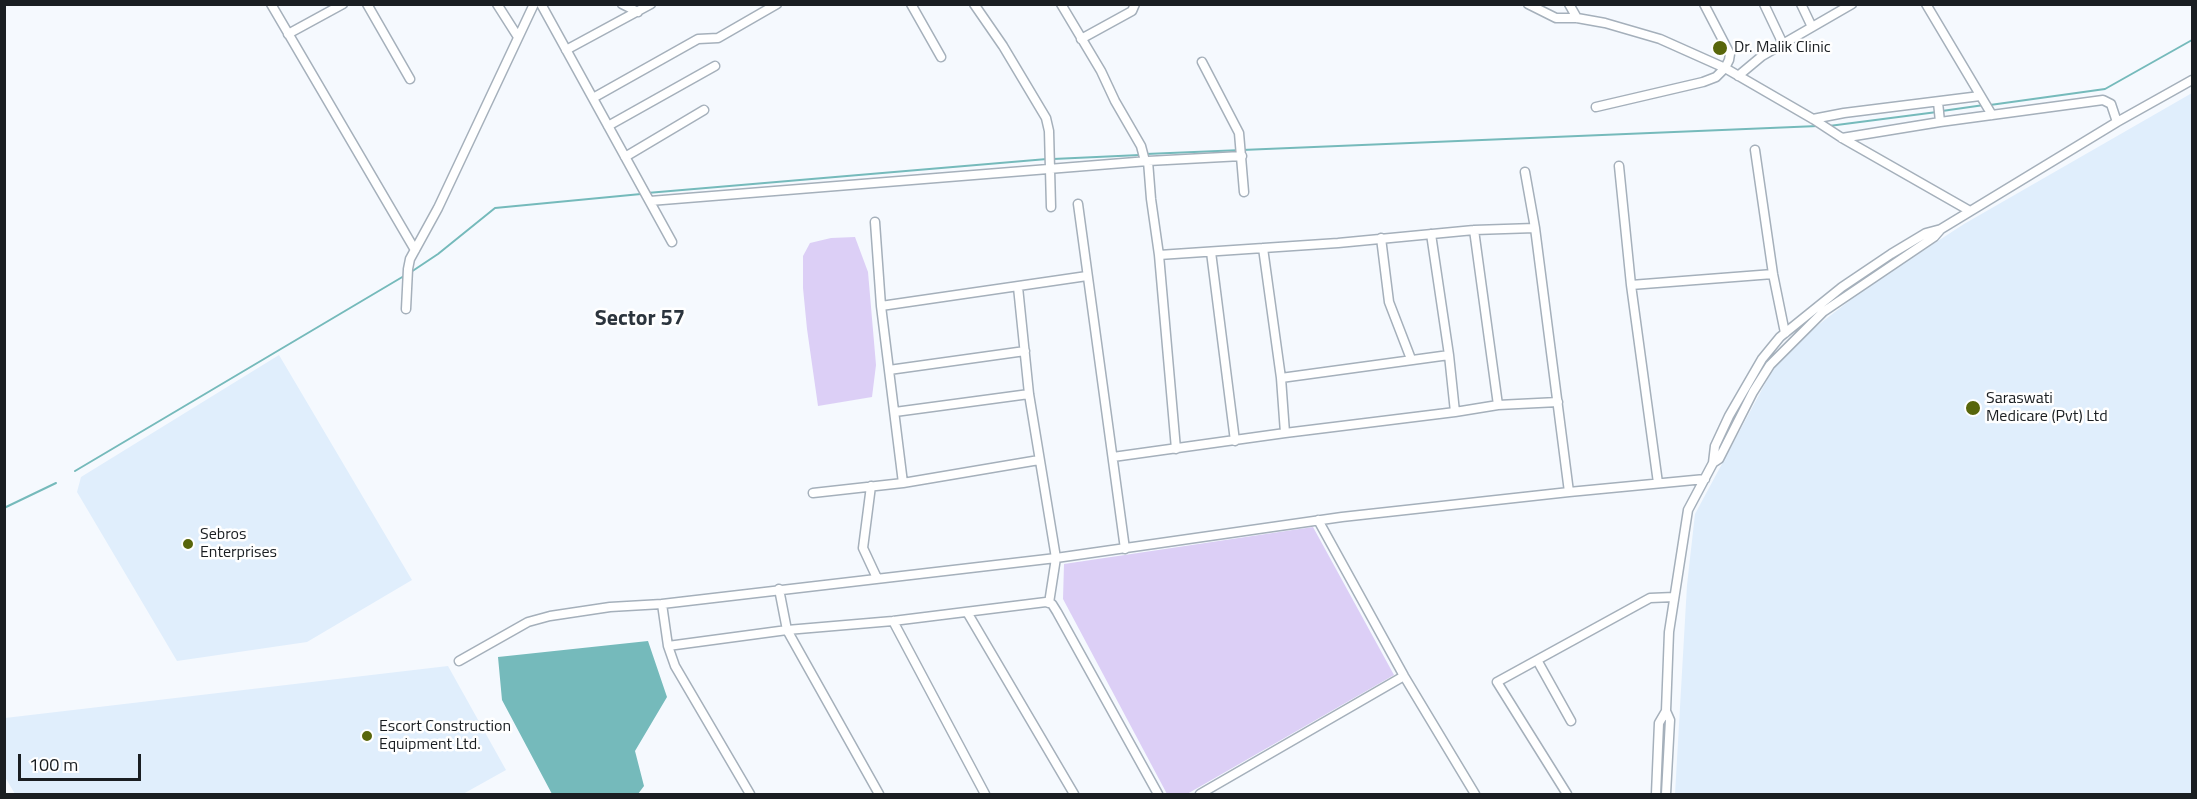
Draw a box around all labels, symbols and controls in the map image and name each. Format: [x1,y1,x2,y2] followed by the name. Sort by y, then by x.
[1734,38,1831,58] place label: Dr. Malik Clinic
[1711,39,1729,57] marker: Dr. Malik Clinic
[595,307,685,333] district label: Sector 57
[1986,389,2108,427] place label: Saraswati Medicare (Pvt) Ltd
[1964,399,1982,417] marker: Saraswati Medicare (Pvt) Ltd
[200,525,277,563] place label: Sebros Enterprises
[181,537,195,551] marker: Sebros Enterprises
[379,717,511,755] place label: Escort Construction Equipment Ltd.
[360,729,374,743] marker: Escort Construction Equipment Ltd.
[21,742,144,780] scale bar
[29,751,78,778] text: 100 m

